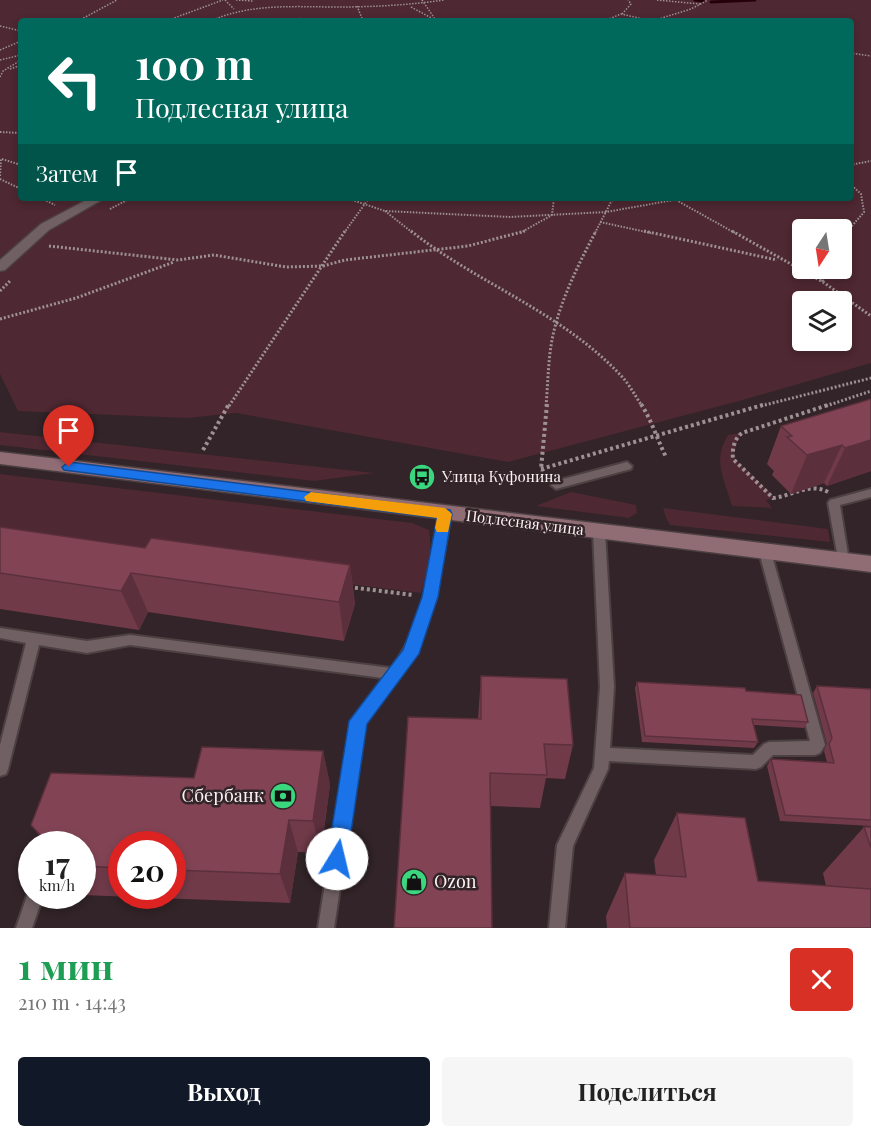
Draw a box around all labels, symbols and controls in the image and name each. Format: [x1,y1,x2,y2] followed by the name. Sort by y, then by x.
[135,35,253,91] text: 100 m
[36,42,114,120] icon: left
[135,89,348,125] text: Подлесная улица
[110,156,143,189] icon: arrive
[36,158,98,188] text: Затем
[792,219,852,279] north arrow
[792,219,852,351] map controls
[792,291,852,351] button: layers
[43,405,94,467] pin
[52,414,85,447] icon: arrive
[407,462,437,492] bus stop icon: Улица Куфонина
[441,466,561,486] place label: Улица Куфонина
[465,505,586,539] street label: Подлесная улица
[268,781,298,811] bank icon: Сбербанк
[182,783,264,807] place label: Сбербанк
[305,827,369,891] position arrow
[108,831,186,909] speed limit sign: 20
[44,843,70,883] text: 17
[399,867,429,897] shop icon: Ozon
[434,869,477,893] place label: Ozon
[39,875,75,895] text: km/h
[18,941,113,989] text: 1 мин
[790,948,853,1011] button: close
[18,988,126,1015] text: 210 m · 14:43
[18,1057,430,1126] button: Выход
[442,1057,853,1126] button: Поделиться

